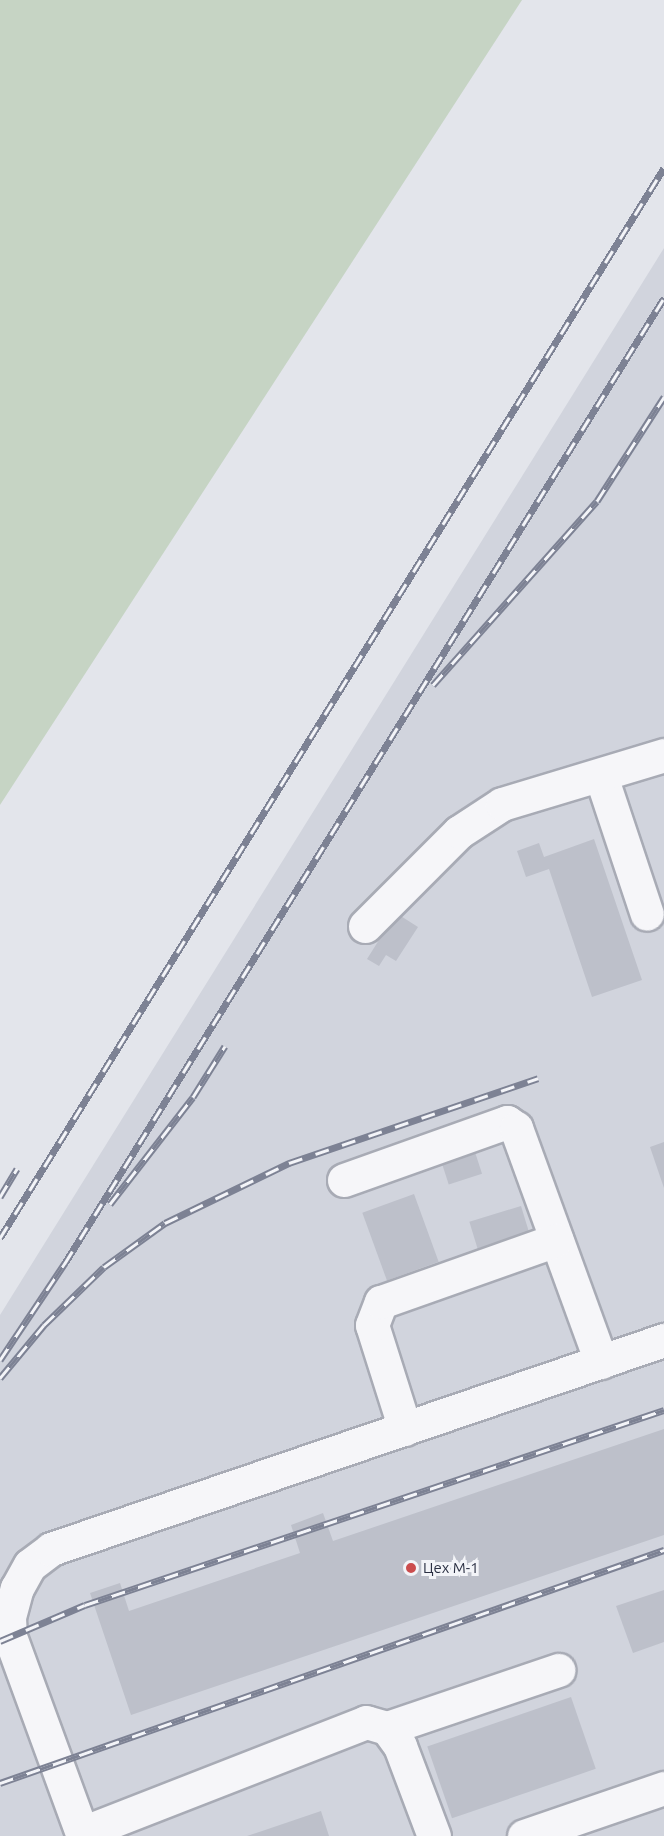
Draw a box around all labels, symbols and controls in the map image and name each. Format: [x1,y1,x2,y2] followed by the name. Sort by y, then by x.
[423,1559,479,1577] place label: Цех М-1
[404,1561,418,1575] marker: Цех М-1

